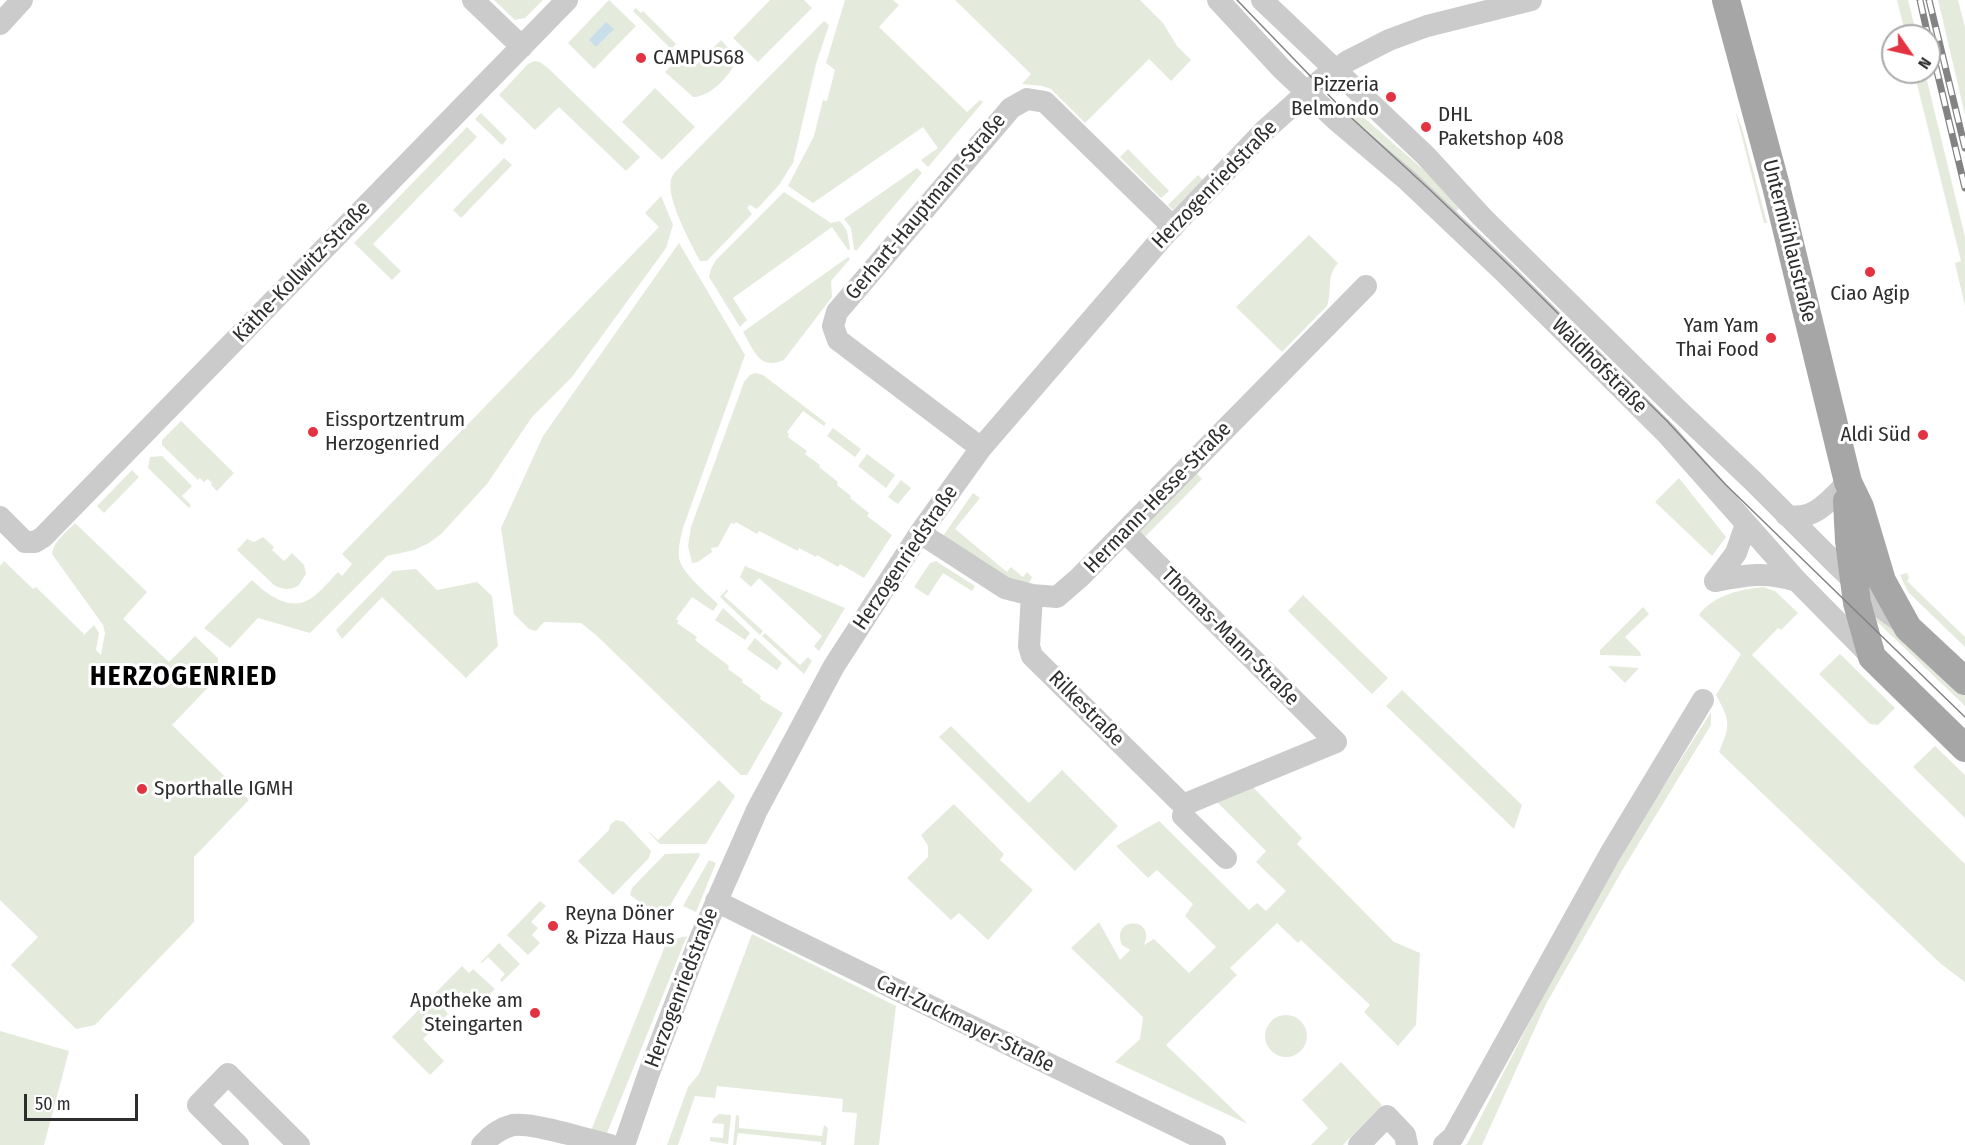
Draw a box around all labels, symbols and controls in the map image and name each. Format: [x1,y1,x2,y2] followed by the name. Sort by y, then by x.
[1881,24,1941,84] north arrow
[653,45,744,71] place label: CAMPUS68
[634,51,648,65] marker: CAMPUS68
[1914,54,1935,73] text: N
[1291,72,1379,122] place label: Pizzeria Belmondo
[1384,90,1398,104] marker: Pizzeria Belmondo
[1438,102,1564,152] place label: DHL Paketshop 408
[841,109,1011,305] street label: Gerhart-Hauptmann-Straße
[1147,115,1283,255] street label: Herzogenriedstraße
[1419,120,1433,134] marker: DHL Paketshop 408
[1757,157,1821,325] street label: Untermühlaustraße
[228,196,376,348] street label: Käthe-Kollwitz-Straße
[1863,265,1877,279] marker: Ciao Agip
[1830,281,1910,307] place label: Ciao Agip
[1546,313,1652,419] street label: Waldhofstraße
[1676,313,1759,363] place label: Yam Yam Thai Food
[1764,331,1778,345] marker: Yam Yam Thai Food
[325,407,465,457] place label: Eissportzentrum Herzogenried
[1079,417,1237,579] street label: Hermann-Hesse-Straße
[1840,422,1911,448] place label: Aldi Süd
[306,425,320,439] marker: Eissportzentrum Herzogenried
[1916,428,1930,442] marker: Aldi Süd
[848,481,964,635] street label: Herzogenriedstraße
[1156,563,1304,711] street label: Thomas-Mann-Straße
[90,661,278,693] district label: HERZOGENRIED
[1043,666,1129,752] street label: Rilkestraße
[154,776,293,802] place label: Sporthalle IGMH
[135,782,149,796] marker: Sporthalle IGMH
[565,901,675,951] place label: Reyna Döner & Pizza Haus
[640,905,724,1071] street label: Herzogenriedstraße
[546,919,560,933] marker: Reyna Döner & Pizza Haus
[872,970,1058,1078] street label: Carl-Zuckmayer-Straße
[410,988,523,1038] place label: Apotheke am Steingarten
[528,1006,542,1020] marker: Apotheke am Steingarten
[27,1082,141,1120] scale bar
[35,1093,71,1115] text: 50 m

